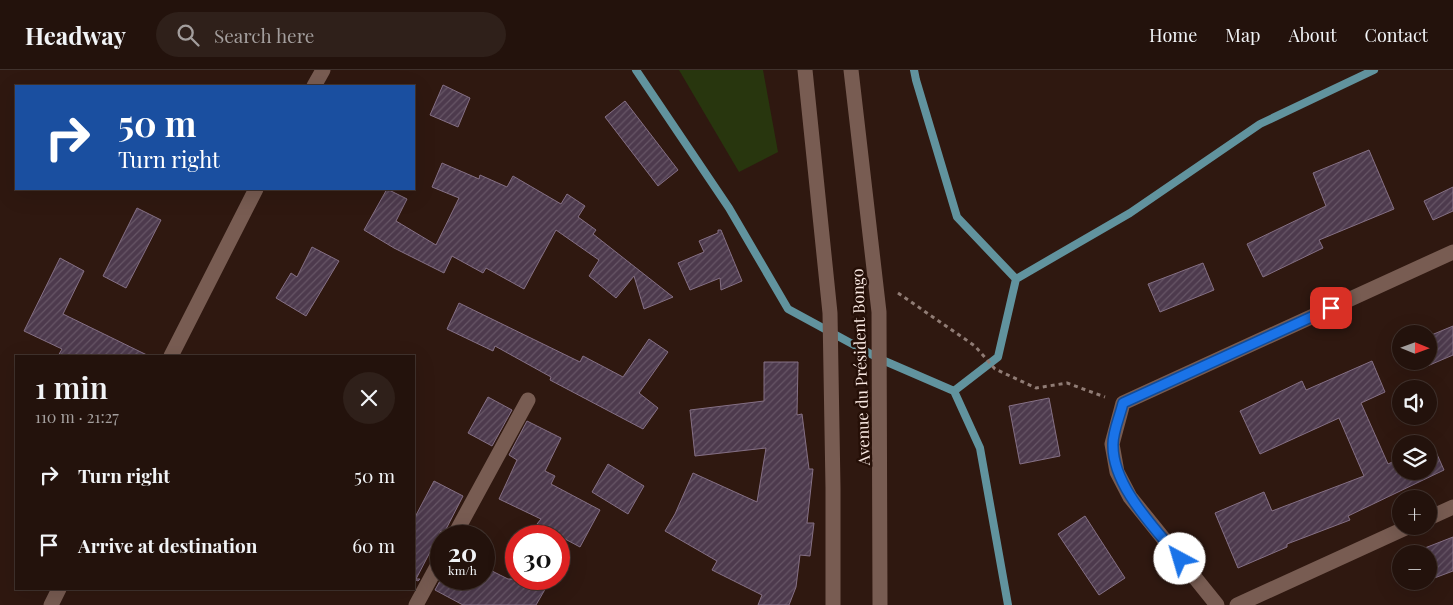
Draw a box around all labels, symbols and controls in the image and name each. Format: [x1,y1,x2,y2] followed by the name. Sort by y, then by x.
[156,12,506,57] search box
[25,19,126,51] text: Headway
[174,21,202,49] icon: search
[214,22,314,48] text: Search here
[1149,23,1197,47] text: Home
[1225,23,1260,47] text: Map
[1288,23,1337,47] text: About
[1365,23,1428,47] text: Contact
[118,99,196,146] text: 50 m
[35,105,100,170] icon: right
[118,144,220,174] text: Turn right
[846,268,874,467] street label: Avenue du Président Bongo
[1310,287,1352,329] pin
[1317,294,1345,322] icon: arrive
[1392,325,1438,370] north arrow
[1392,325,1437,590] map controls
[35,367,108,407] text: 1 min
[343,372,395,424] button: close
[1392,380,1437,425] button: sound
[35,406,119,427] text: 110 m · 21:27
[1392,435,1437,480] button: layers
[35,461,63,489] icon: right
[78,462,170,488] text: Turn right
[354,462,395,488] text: 50 m
[1392,490,1437,535] button: +
[505,525,570,590] speed limit sign: 30
[35,531,63,559] icon: arrive
[78,532,258,558] text: Arrive at destination
[352,532,395,558] text: 60 m
[1153,532,1205,584] position arrow
[448,535,477,568] text: 20
[1392,545,1437,590] button: −
[448,562,477,578] text: km/h

